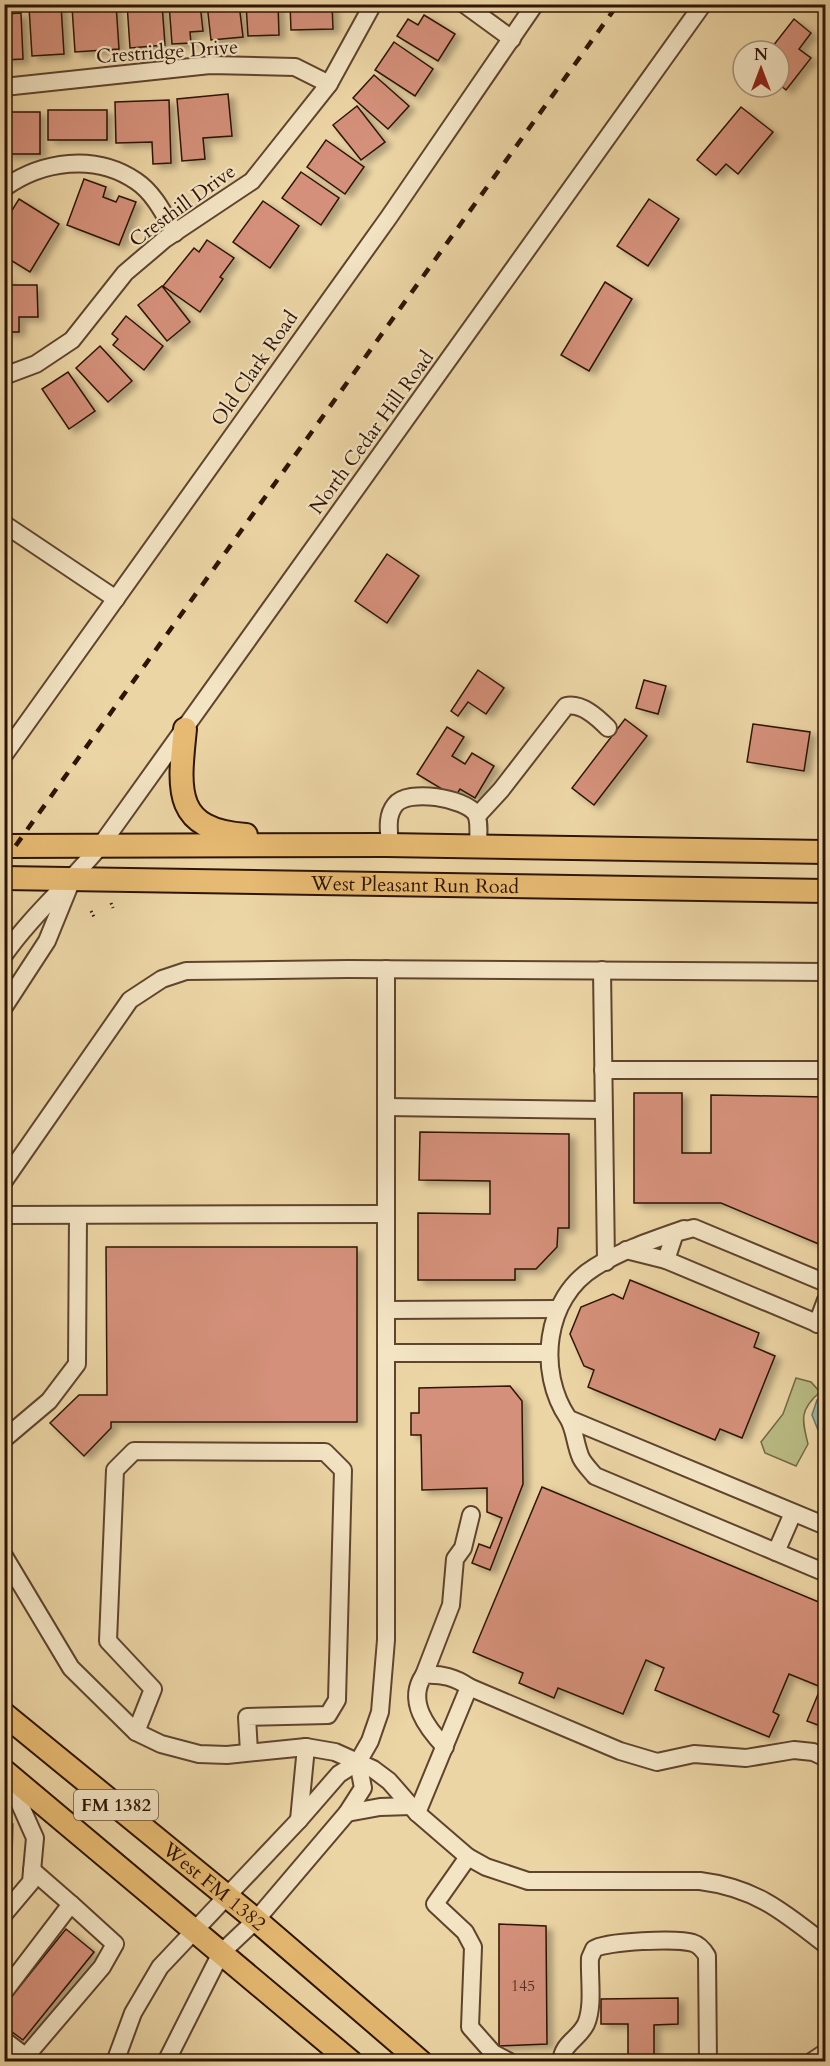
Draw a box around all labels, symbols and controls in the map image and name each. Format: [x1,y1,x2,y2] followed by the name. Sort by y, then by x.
[95,33,239,70] street label: Crestridge Drive
[731,39,791,99] north arrow
[754,44,768,66] text: N
[124,158,241,253] street label: Cresthill Drive
[205,305,304,431] street label: Old Clark Road
[303,345,440,520] street label: North Cedar Hill Road
[310,870,520,900] street label: West Pleasant Run Road
[74,1790,158,1820] road number: FM 1382
[156,1836,272,1937] street label: West FM 1382
[511,1975,535,1997] house number: 145

